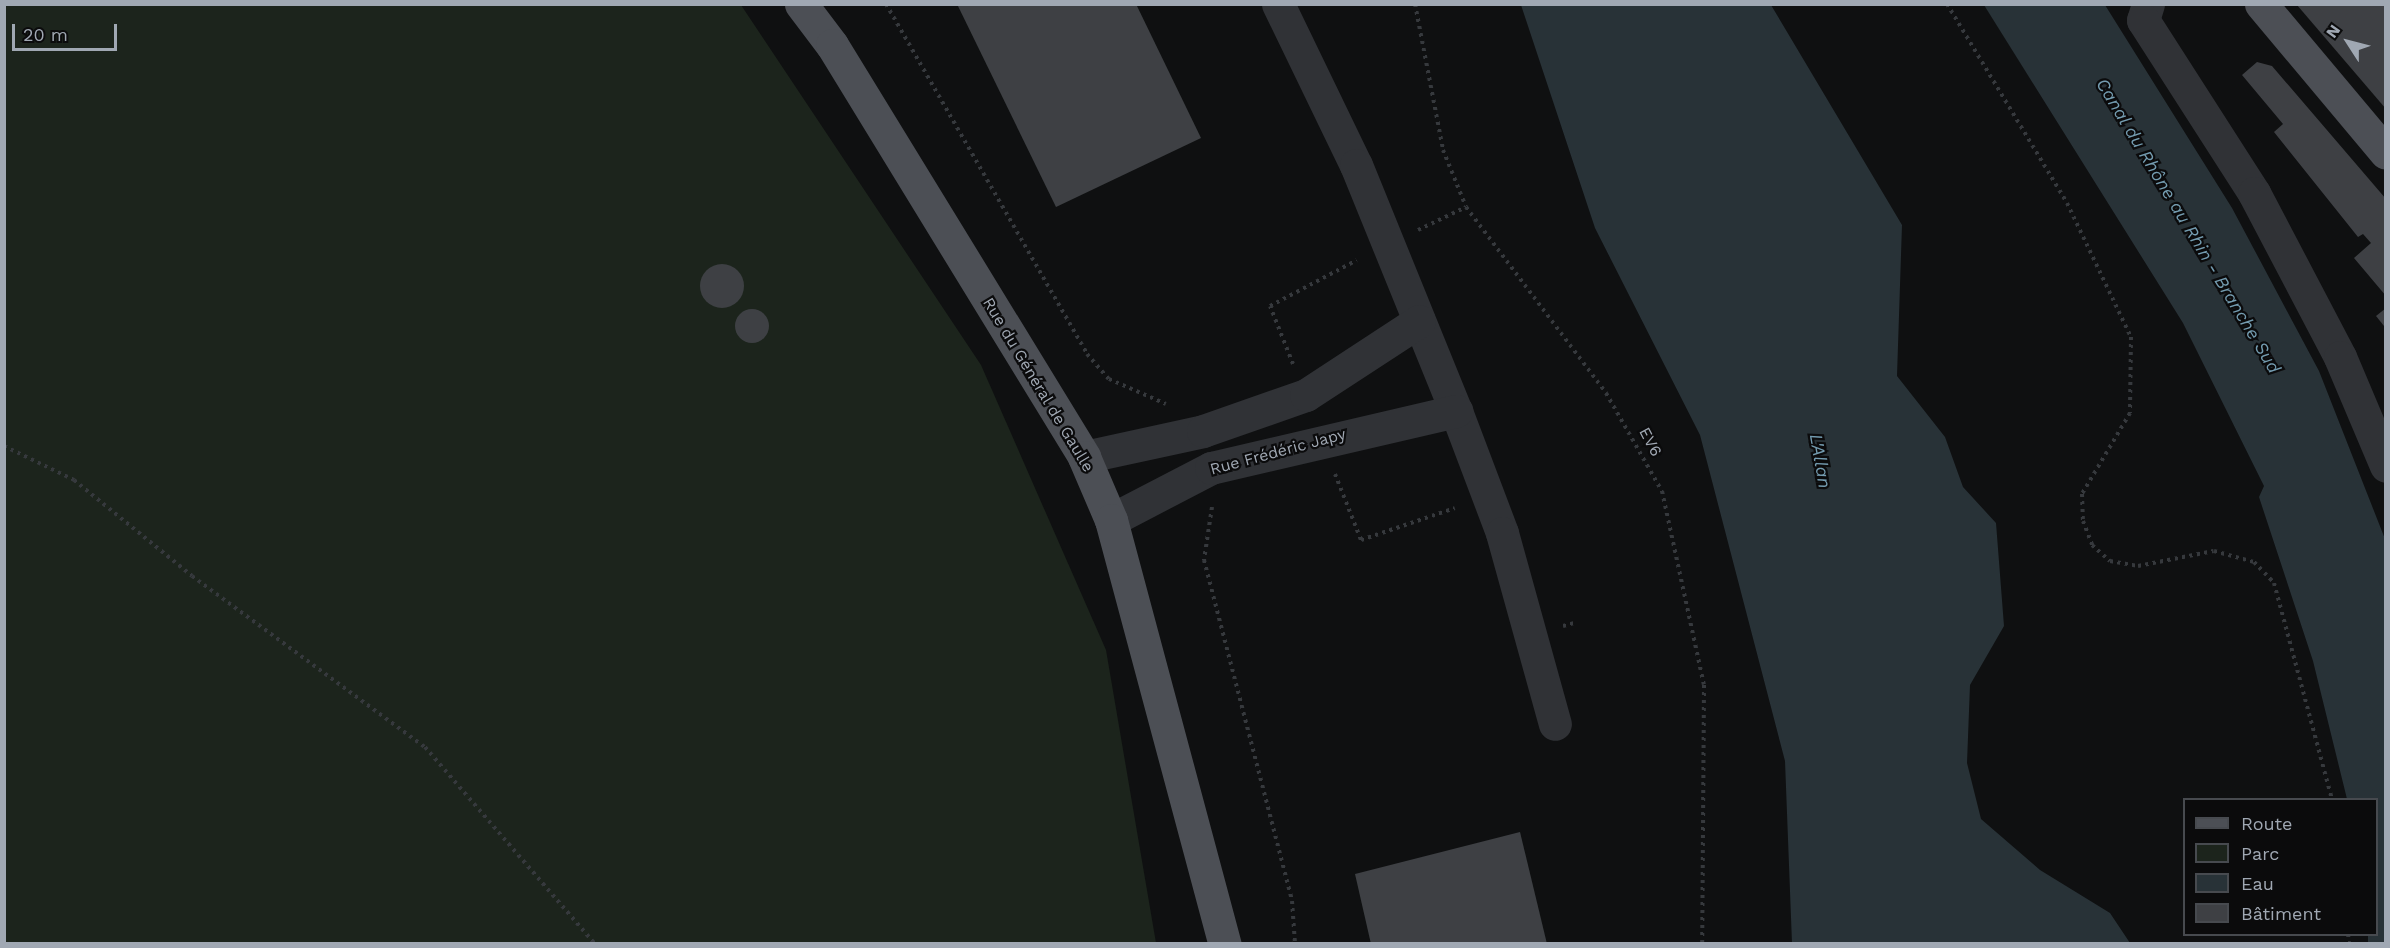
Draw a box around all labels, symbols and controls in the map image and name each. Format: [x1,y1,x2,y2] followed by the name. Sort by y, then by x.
[15,12,120,50] scale bar
[2318,12,2378,72] north arrow
[2322,21,2344,42] text: N
[23,24,68,45] text: 20 m
[2091,74,2285,378] water label: Canal du Rhône au Rhin - Branche Sud
[978,294,1098,476] street label: Rue du Général de Gaulle
[1634,424,1666,460] street label: EV6
[1208,425,1348,479] street label: Rue Frédéric Japy
[1805,432,1835,490] water label: L'Allan
[2183,798,2378,936] legend
[2241,813,2293,834] text: Route
[2241,843,2279,864] text: Parc
[2241,873,2274,894] text: Eau
[2241,903,2321,924] text: Bâtiment

